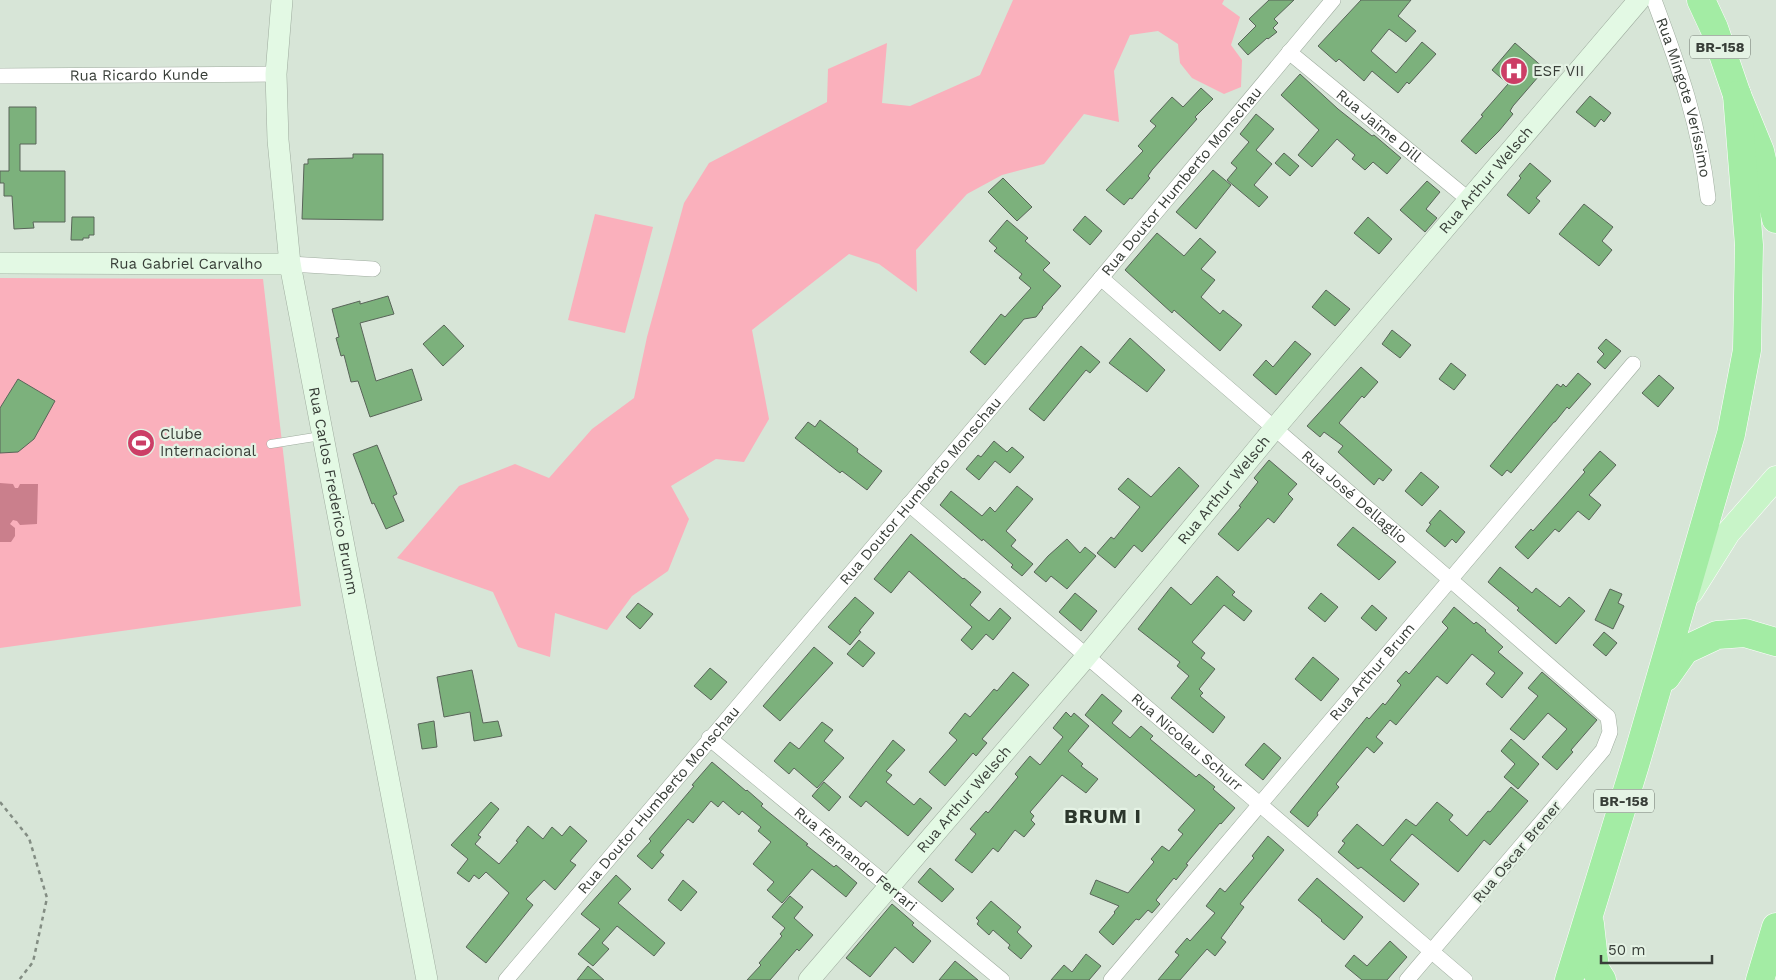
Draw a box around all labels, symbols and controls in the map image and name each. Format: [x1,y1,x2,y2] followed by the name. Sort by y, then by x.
[1652,15,1714,179] street label: Rua Mingote Veríssimo
[1690,36,1750,58] road number: BR-158
[1499,56,1529,86] hospital icon: ESF VII
[1533,62,1584,80] place label: ESF VII
[70,65,208,84] street label: Rua Ricardo Kunde
[1098,83,1266,280] street label: Rua Doutor Humberto Monschau
[1332,85,1425,166] street label: Rua Jaime Dill
[1435,123,1537,237] street label: Rua Arthur Welsch
[109,254,263,273] street label: Rua Gabriel Carvalho
[305,385,362,597] street label: Rua Carlos Frederico Brumm
[836,393,1005,589] street label: Rua Doutor Humberto Monschau
[160,425,257,460] place label: Clube Internacional
[126,428,156,458] sports icon: Clube Internacional
[1174,432,1274,548] street label: Rua Arthur Welsch
[1298,447,1411,548] street label: Rua José Dellaglio
[1326,619,1419,724] street label: Rua Arthur Brum
[1128,689,1246,795] street label: Rua Nicolau Schurr
[574,702,743,898] street label: Rua Doutor Humberto Monschau
[913,742,1015,857] street label: Rua Arthur Welsch
[1594,789,1654,812] road number: BR-158
[1469,797,1565,907] street label: Rua Oscar Brener
[790,803,921,915] street label: Rua Fernando Ferrari
[1064,804,1142,828] district label: BRUM I
[1601,932,1712,964] scale bar
[1608,941,1645,959] text: 50 m

